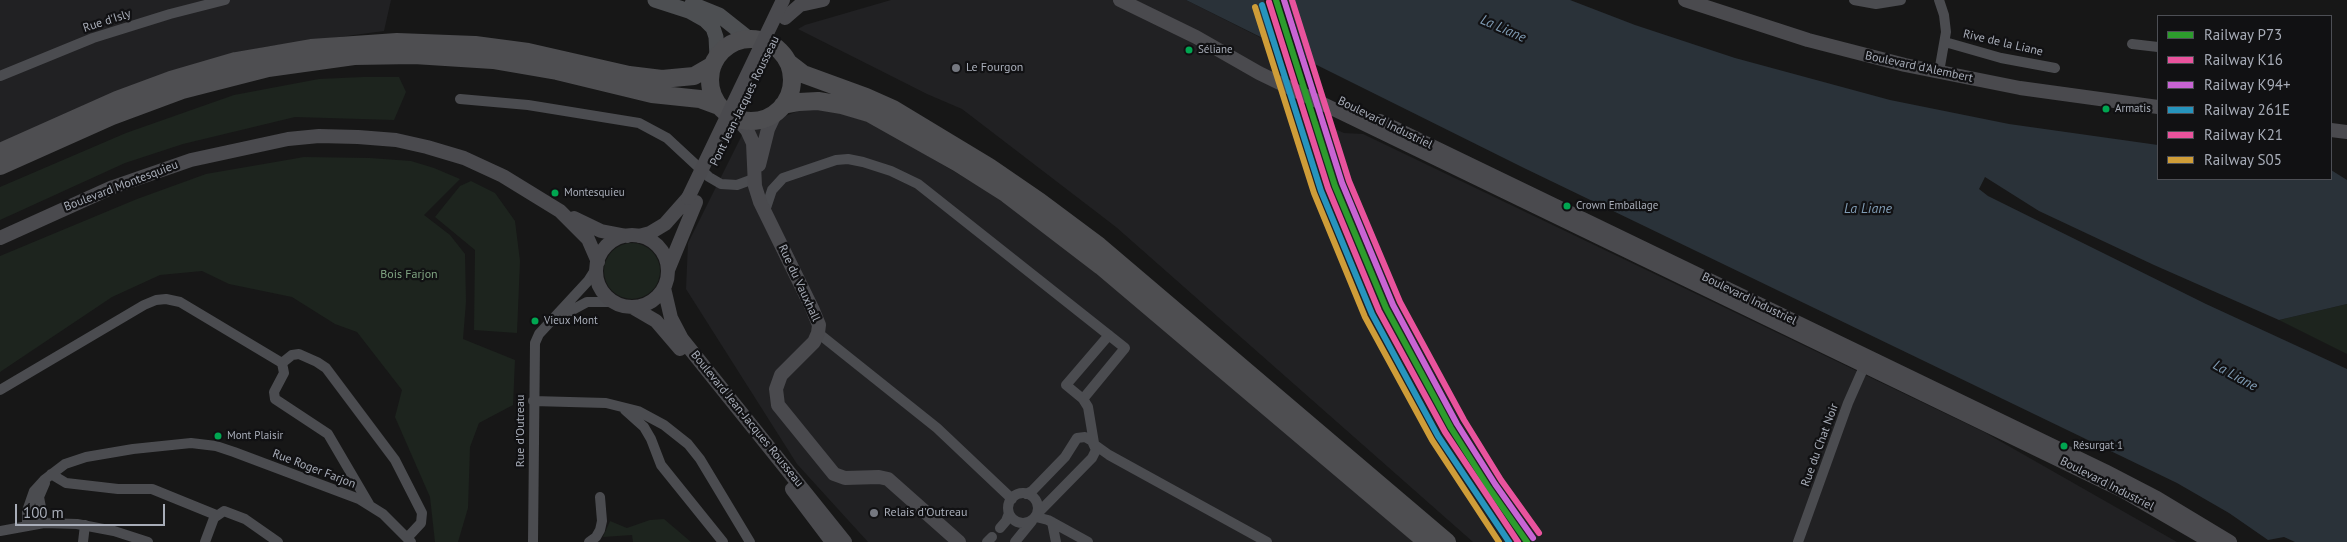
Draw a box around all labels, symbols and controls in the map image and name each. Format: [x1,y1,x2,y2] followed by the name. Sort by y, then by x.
[81,7,133,35] street label: Rue d'Isly
[1478,12,1528,46] water label: La Liane
[2157,15,2332,180] legend
[2204,25,2282,44] text: Railway P73
[1962,27,2044,59] street label: Rive de la Liane
[707,34,783,168] street label: Pont Jean-Jacques Rousseau
[1198,43,1233,57] place label: Séliane
[1184,45,1194,55] marker: Séliane
[1864,49,1974,85] street label: Boulevard d'Alembert
[2204,50,2283,69] text: Railway K16
[966,61,1023,75] place label: Le Fourgon
[950,62,962,74] marker: Le Fourgon
[2204,75,2291,94] text: Railway K94+
[1335,94,1435,152] street label: Boulevard Industriel
[2204,100,2290,119] text: Railway 261E
[2115,102,2151,116] place label: Armatis
[2101,104,2111,114] marker: Armatis
[2204,125,2283,144] text: Railway K21
[2204,150,2282,169] text: Railway S05
[62,158,180,214] street label: Boulevard Montesquieu
[564,186,625,200] place label: Montesquieu
[550,188,560,198] marker: Montesquieu
[1576,199,1658,213] place label: Crown Emballage
[1562,201,1572,211] marker: Crown Emballage
[1844,201,1892,217] water label: La Liane
[775,242,823,324] street label: Rue du Vauxhall
[380,268,438,282] park label: Bois Farjon
[1699,270,1799,328] street label: Boulevard Industriel
[544,314,598,328] place label: Vieux Mont
[530,316,540,326] marker: Vieux Mont
[688,348,806,490] street label: Boulevard Jean-Jacques Rousseau
[2210,357,2260,395] water label: La Liane
[514,395,528,467] street label: Rue d'Outreau
[1798,401,1842,489] street label: Rue du Chat Noir
[227,429,283,443] place label: Mont Plaisir
[213,431,223,441] marker: Mont Plaisir
[2073,439,2123,453] place label: Résurgat 1
[2059,441,2069,451] marker: Résurgat 1
[270,447,358,491] street label: Rue Roger Farjon
[2058,454,2156,514] street label: Boulevard Industriel
[18,494,168,526] scale bar
[23,503,64,522] text: 100 m
[884,506,968,520] place label: Relais d'Outreau
[868,507,880,519] marker: Relais d'Outreau

